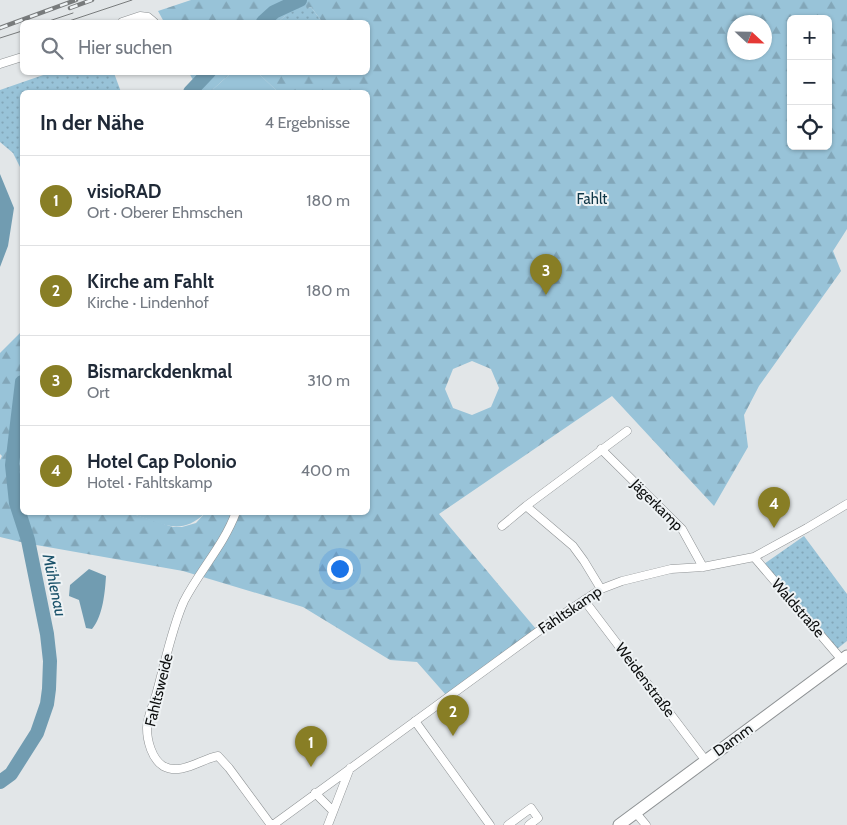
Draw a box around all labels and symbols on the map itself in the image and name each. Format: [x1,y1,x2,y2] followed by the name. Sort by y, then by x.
[727,15,772,60] north arrow
[577,190,607,208] park label: Fahlt
[530,254,562,295] pin: 3
[627,475,687,535] street label: Jägerkamp
[758,487,790,528] pin: 4
[38,551,70,618] water label: Mühlenau
[327,556,353,582] your location
[768,575,829,641] street label: Waldstraße
[535,582,605,638] street label: Fahltskamp
[611,639,679,721] street label: Weidenstraße
[141,651,177,728] street label: Fahltsweide
[437,695,469,736] pin: 2
[710,720,756,760] street label: Damm
[295,726,327,767] pin: 1

